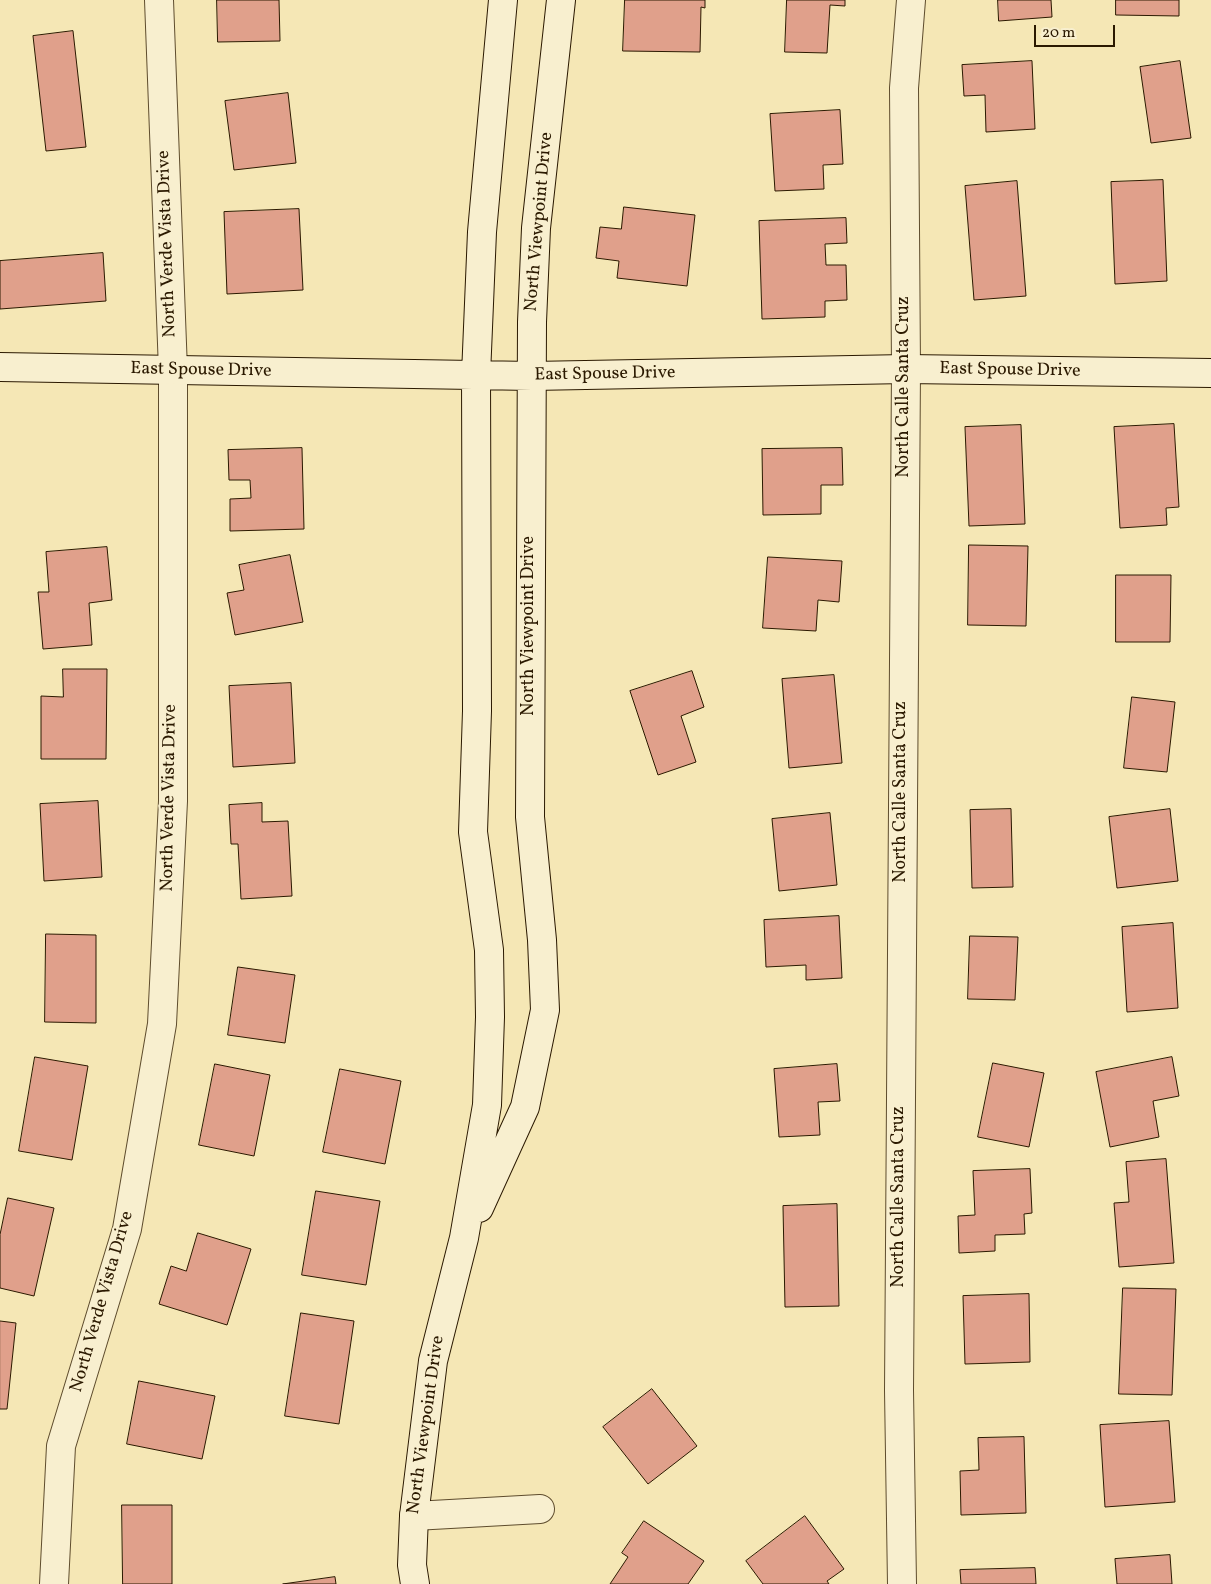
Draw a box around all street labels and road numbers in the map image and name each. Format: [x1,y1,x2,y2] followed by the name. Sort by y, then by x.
[521,131,559,313] street label: North Viewpoint Drive
[154,150,182,338] street label: North Verde Vista Drive
[894,296,916,478] street label: North Calle Santa Cruz
[130,359,272,383] street label: East Spouse Drive
[939,359,1081,383] street label: East Spouse Drive
[534,363,676,387] street label: East Spouse Drive
[519,536,541,716] street label: North Viewpoint Drive
[891,701,913,883] street label: North Calle Santa Cruz
[158,704,182,892] street label: North Verde Vista Drive
[889,1106,911,1288] street label: North Calle Santa Cruz
[67,1209,139,1395] street label: North Verde Vista Drive
[404,1334,450,1516] street label: North Viewpoint Drive

